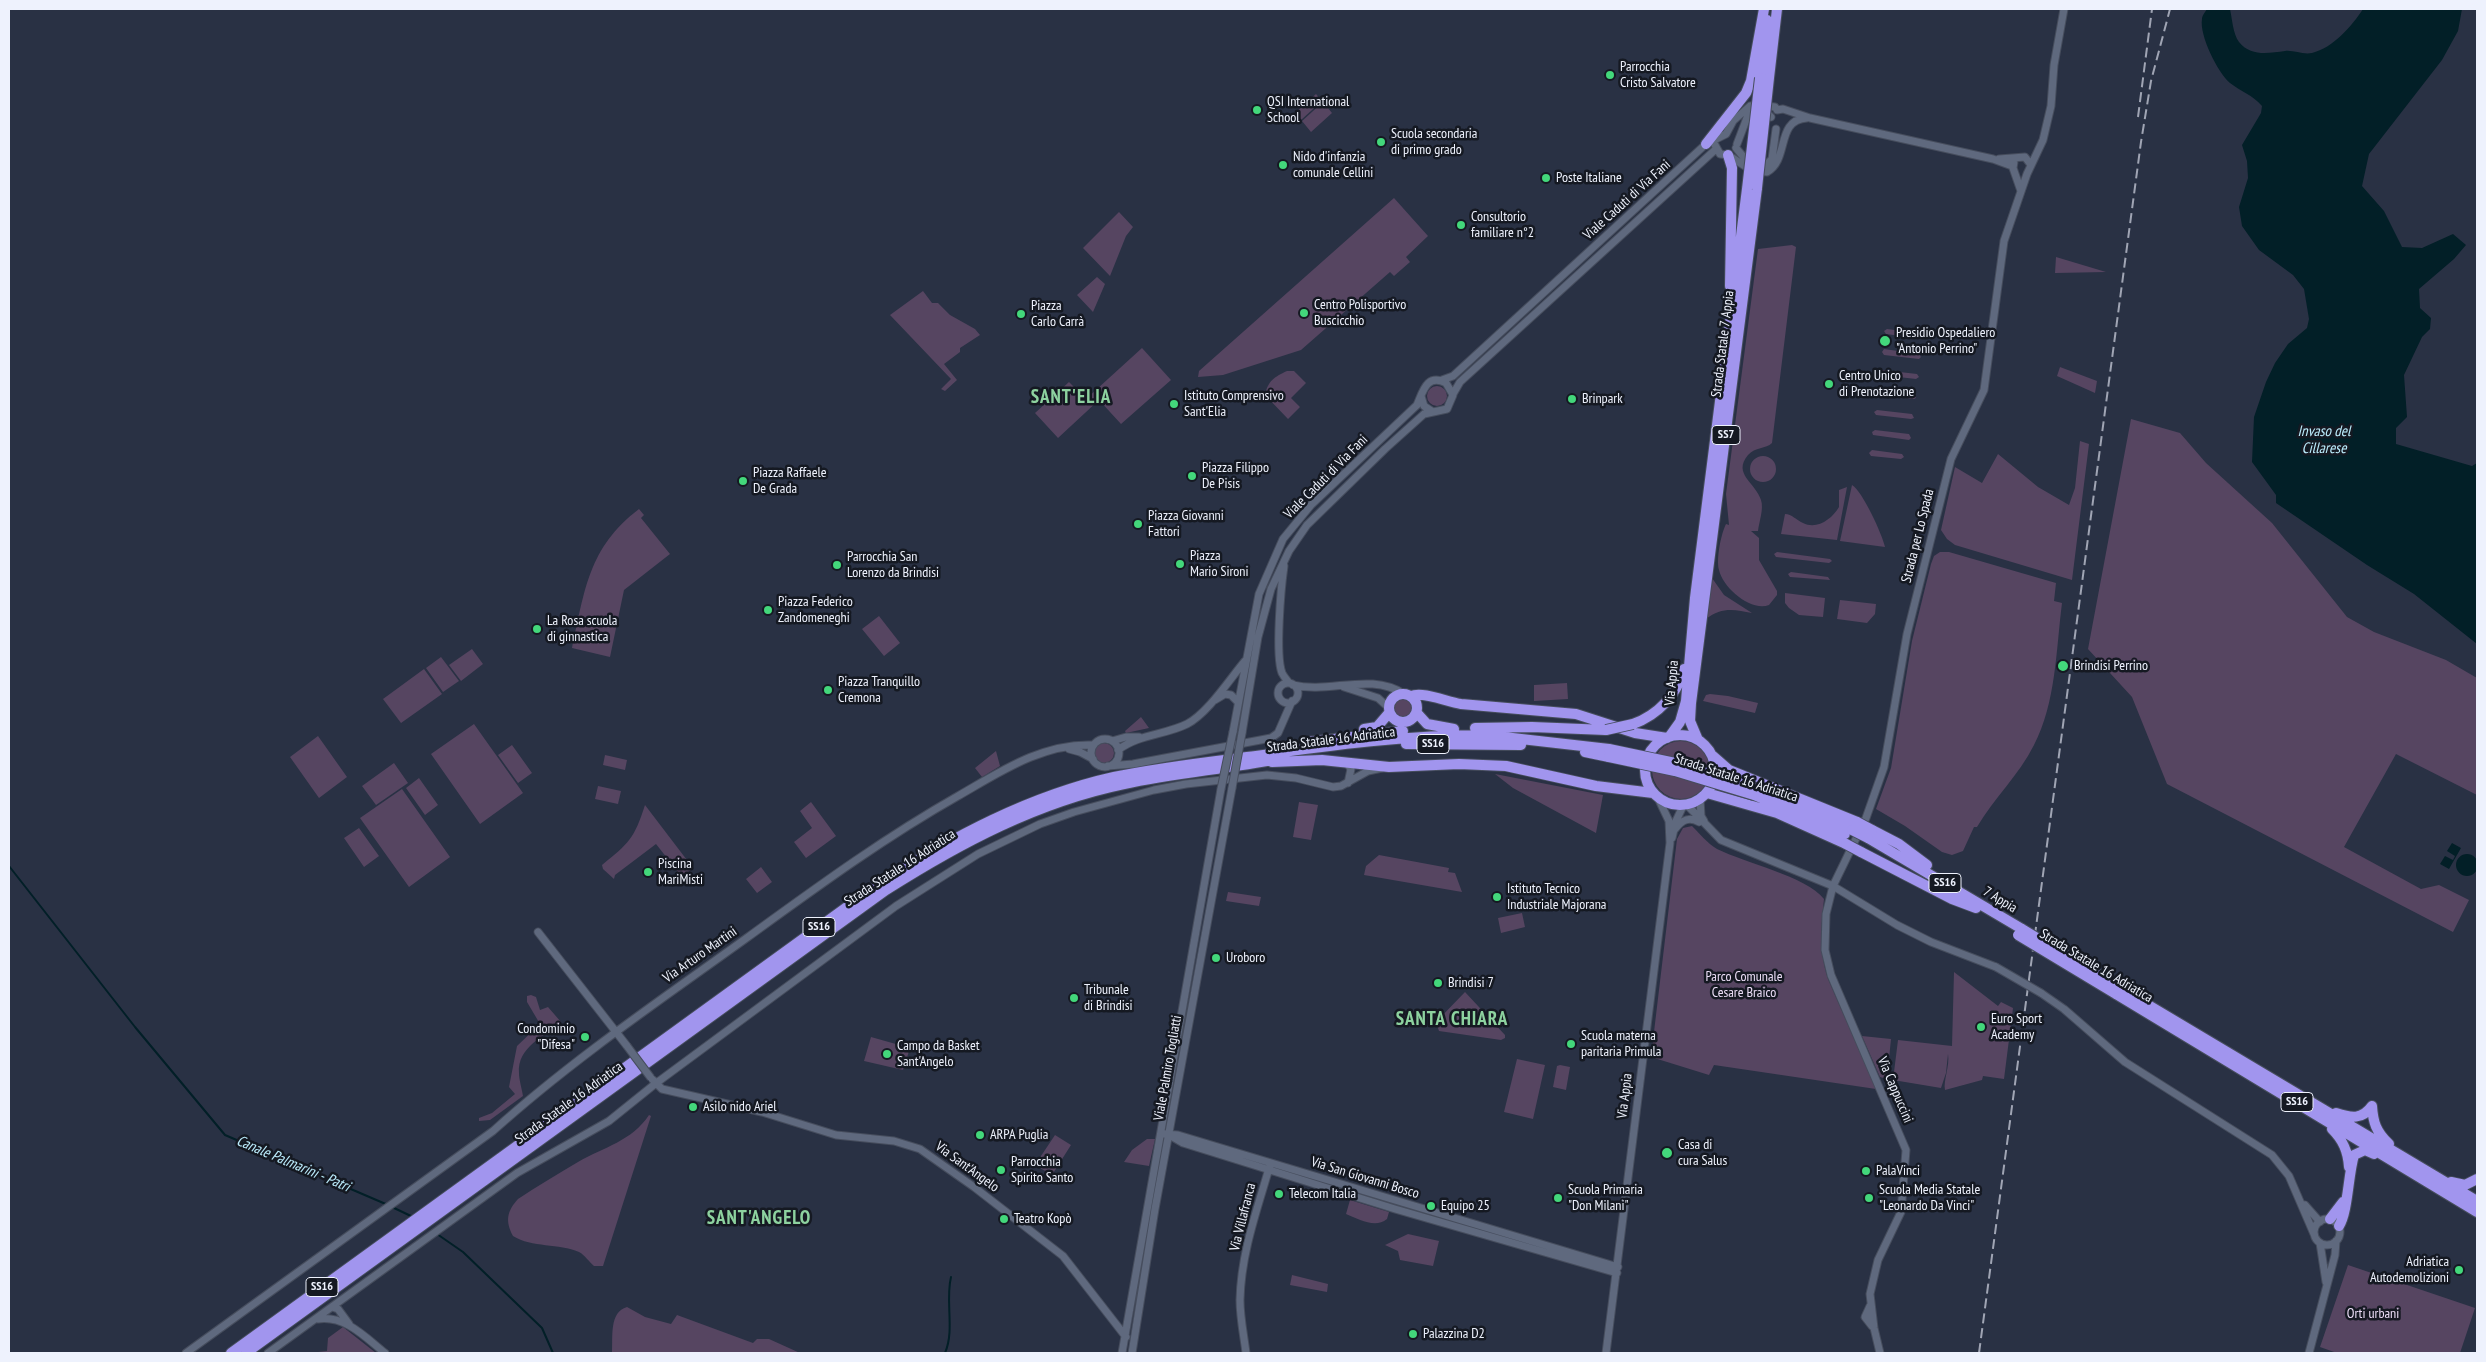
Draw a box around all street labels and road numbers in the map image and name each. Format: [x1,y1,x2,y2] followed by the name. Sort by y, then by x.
[1580,156,1674,244] street label: Viale Caduti di Via Fani
[1708,290,1738,398] street label: Strada Statale 7 Appia
[1712,426,1740,444] road number: SS7
[1281,432,1371,522] street label: Viale Caduti di Via Fani
[1898,487,1938,585] street label: Strada per Lo Spada
[1662,660,1682,706] street label: Via Appia
[1266,724,1396,756] street label: Strada Statale 16 Adriatica
[1417,734,1449,754] road number: SS16
[1672,750,1800,806] street label: Strada Statale 16 Adriatica
[841,826,959,910] street label: Strada Statale 16 Adriatica
[1929,874,1961,892] road number: SS16
[1980,883,2020,917] street label: 7 Appia
[803,918,835,936] road number: SS16
[660,923,740,987] street label: Via Arturo Martini
[2036,926,2156,1006] street label: Strada Statale 16 Adriatica
[1150,1014,1186,1122] street label: Viale Palmiro Togliatti
[1874,1054,1916,1126] street label: Via Cappuccini
[512,1058,626,1148] street label: Strada Statale 16 Adriatica
[1614,1072,1636,1120] street label: Via Appia
[2281,1092,2313,1112] road number: SS16
[932,1138,1002,1196] street label: Via Sant'Angelo
[1309,1154,1421,1202] street label: Via San Giovanni Bosco
[1226,1181,1260,1253] street label: Via Villafranca
[306,1277,338,1296] road number: SS16

